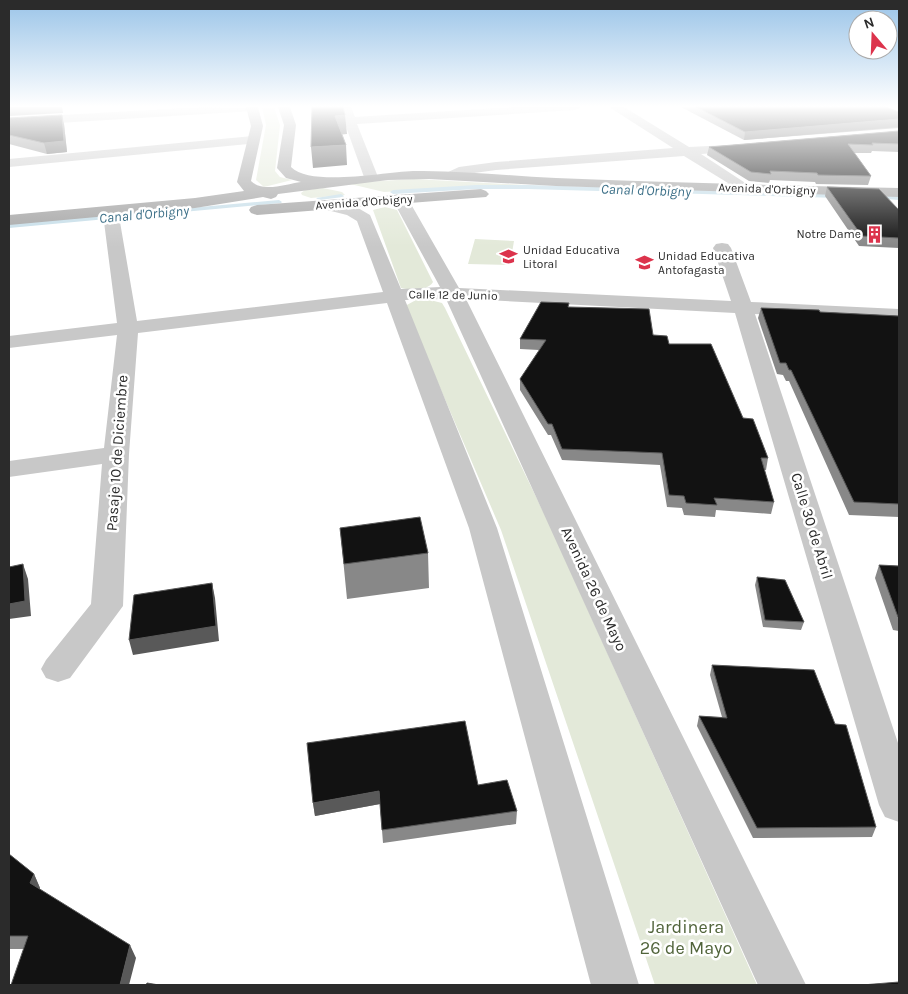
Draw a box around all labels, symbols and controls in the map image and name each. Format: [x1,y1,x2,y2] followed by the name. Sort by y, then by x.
[848,10,898,60] north arrow
[861,14,876,33] text: N
[601,180,692,201] water label: Canal d'Orbigny
[718,180,816,198] street label: Avenida d'Orbigny
[315,192,413,212] street label: Avenida d'Orbigny
[98,202,191,227] water label: Canal d'Orbigny
[865,224,885,244] building icon: Notre Dame
[796,227,861,241] place label: Notre Dame
[523,243,620,271] place label: Unidad Educativa Litoral
[499,247,519,267] school or university icon: Unidad Educativa Litoral
[658,249,755,277] place label: Unidad Educativa Antofagasta
[634,253,654,273] school or university icon: Unidad Educativa Antofagasta
[408,287,498,303] street label: Calle 12 de Junio
[103,374,131,532] street label: Pasaje 10 de Diciembre
[787,471,837,581] street label: Calle 30 de Abril
[557,524,631,654] street label: Avenida 26 de Mayo
[640,916,732,959] park label: Jardinera 26 de Mayo

